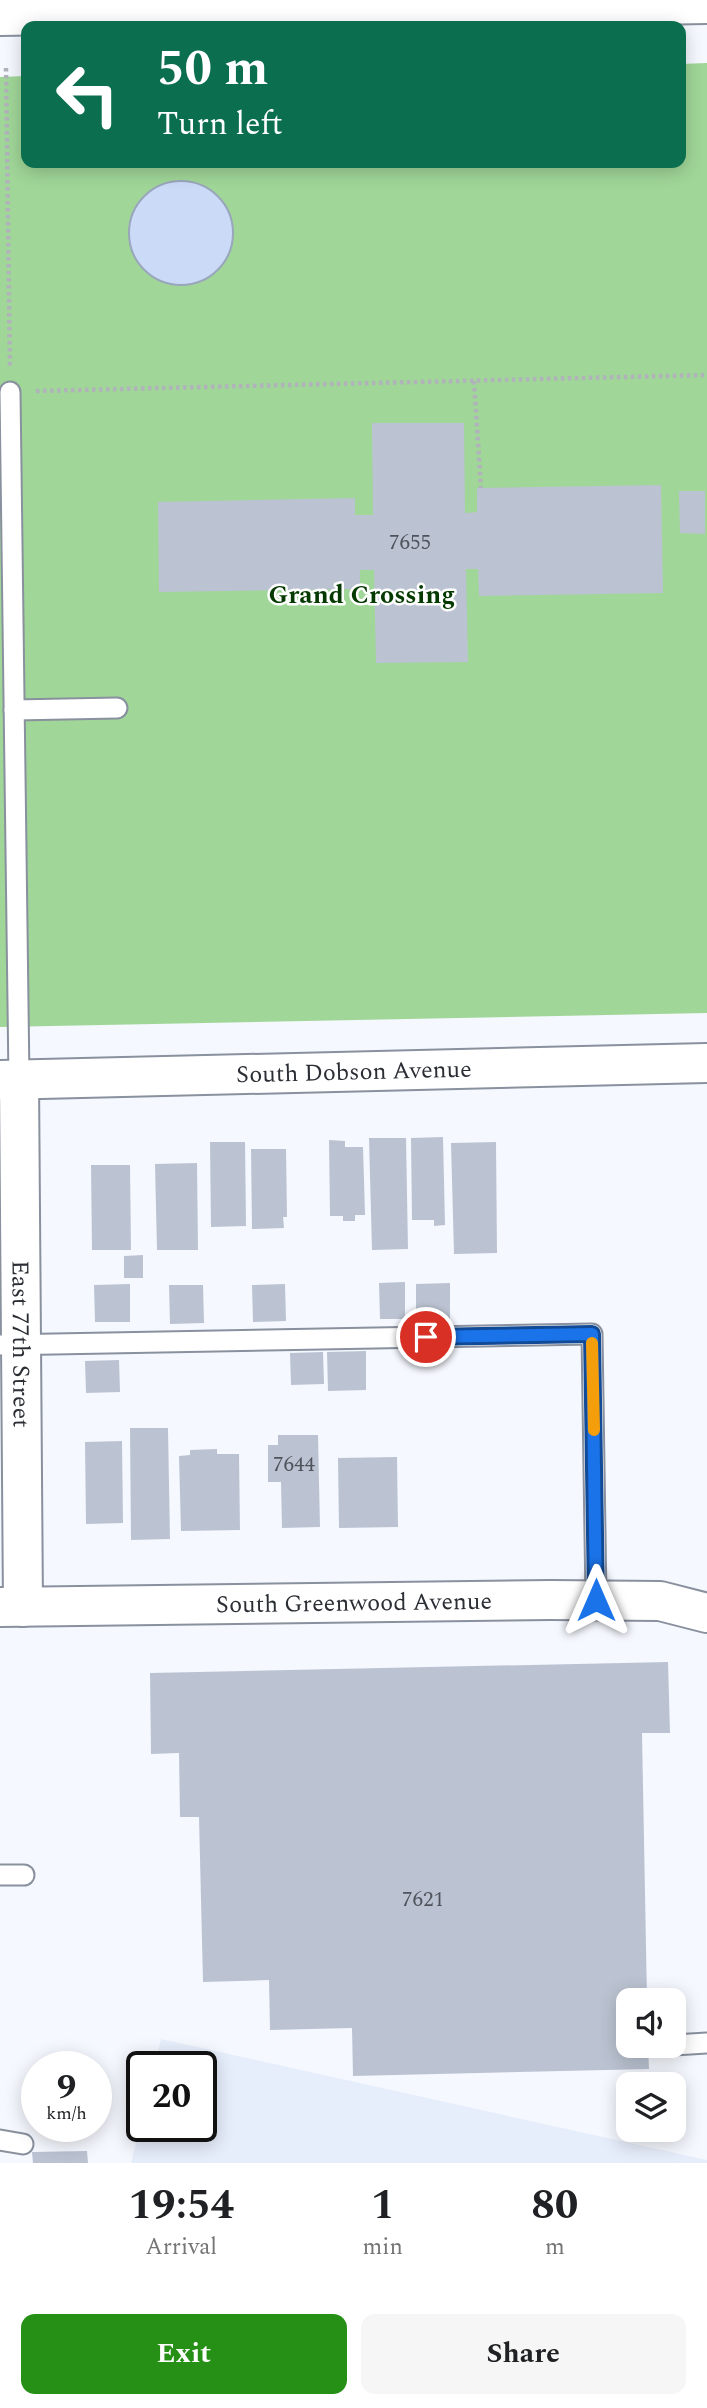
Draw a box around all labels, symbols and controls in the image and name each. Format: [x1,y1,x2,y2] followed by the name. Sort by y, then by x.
[157,32,268,107] text: 50 m
[42,49,133,140] icon: left
[157,100,283,149] text: Turn left
[389,527,431,559] house number: 7655
[269,575,455,615] district label: Grand Crossing
[236,1052,472,1093] street label: South Dobson Avenue
[1,1260,39,1428] street label: East 77th Street
[396,1307,456,1367] pin
[407,1318,445,1356] icon: arrive
[273,1449,315,1481] house number: 7644
[559,1563,633,1637] position arrow
[216,1584,492,1623] street label: South Greenwood Avenue
[402,1884,444,1916] house number: 7621
[616,1988,686,2142] map controls
[616,1988,686,2058] button: sound
[126,2051,217,2142] speed limit sign: 20
[57,2061,76,2114] text: 9
[616,2072,686,2142] button: layers
[46,2100,87,2127] text: km/h
[129,2174,234,2237] text: 19:54
[371,2174,394,2237] text: 1
[531,2174,578,2237] text: 80
[145,2230,217,2265] text: Arrival
[363,2230,403,2265] text: min
[545,2230,565,2265] text: m
[21,2314,347,2394] button: Exit
[361,2314,686,2394] button: Share

